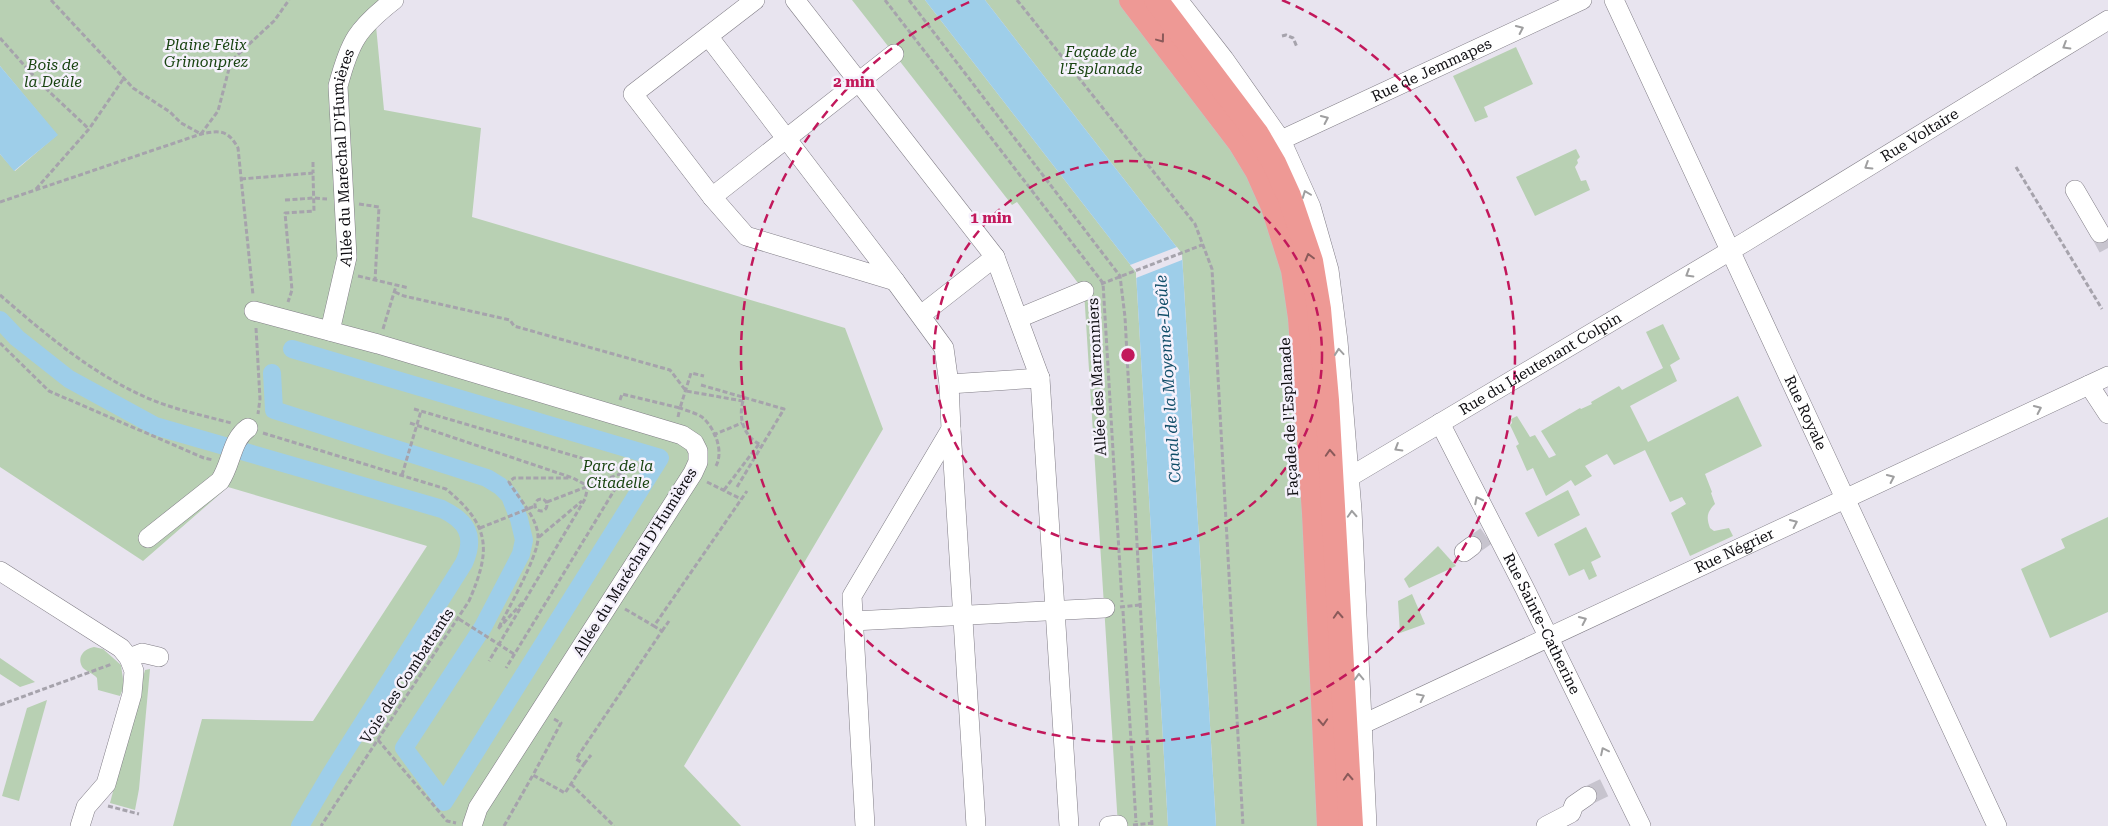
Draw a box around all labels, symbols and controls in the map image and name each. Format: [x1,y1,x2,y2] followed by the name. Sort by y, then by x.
[1515,24,1524,35] one-way arrow
[1155,33,1163,42] one-way arrow
[1369,34,1494,106] street label: Rue de Jemmapes
[164,36,249,71] park label: Plaine Félix Grimonprez
[2063,39,2072,49] one-way arrow
[1060,43,1143,78] park label: Façade de l'Esplanade
[329,46,358,268] street label: Allée du Maréchal D'Humières
[24,56,82,91] park label: Bois de la Deûle
[833,73,875,91] text: 2 min
[1878,105,1962,166] street label: Rue Voltaire
[1320,115,1329,126] one-way arrow
[1864,160,1873,170] one-way arrow
[1302,190,1312,199] one-way arrow
[970,209,1012,227] text: 1 min
[1304,252,1315,261] one-way arrow
[1685,268,1694,278] one-way arrow
[1151,274,1185,484] water label: Canal de la Moyenne-Deûle
[1084,297,1110,457] street label: Allée des Marronniers
[1456,308,1625,419] street label: Rue du Lieutenant Colpin
[1276,337,1302,497] street label: Façade de l'Esplanade
[1119,346,1137,364] centre of rings
[1334,348,1345,356] one-way arrow
[1780,373,1830,453] street label: Rue Royale
[2033,405,2042,415] one-way arrow
[1395,441,1404,451] one-way arrow
[1324,449,1335,457] one-way arrow
[582,457,653,492] park label: Parc de la Citadelle
[569,464,701,660] street label: Allée du Maréchal D'Humières
[1886,473,1895,484] one-way arrow
[1474,496,1485,505] one-way arrow
[1347,510,1357,518] one-way arrow
[1789,518,1798,529] one-way arrow
[1692,524,1777,577] street label: Rue Négrier
[1499,550,1584,697] street label: Rue Sainte-Catherine
[357,605,457,747] street label: Voie des Combattants
[1333,611,1344,619] one-way arrow
[1578,616,1587,627] one-way arrow
[1353,672,1364,680] one-way arrow
[1416,693,1425,704] one-way arrow
[1317,719,1328,727] one-way arrow
[1599,747,1610,756] one-way arrow
[1342,773,1353,781] one-way arrow

